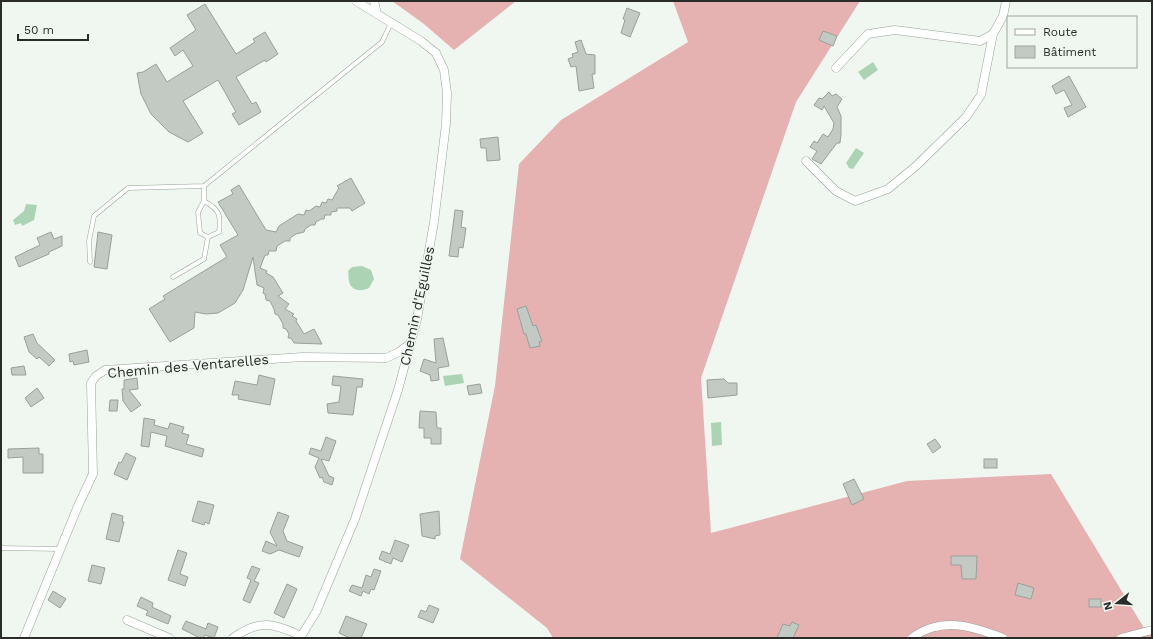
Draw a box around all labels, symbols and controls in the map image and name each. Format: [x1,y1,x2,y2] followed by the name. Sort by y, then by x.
[18,16,88,42] scale bar
[1007,16,1137,68] legend
[24,23,54,37] text: 50 m
[1043,25,1077,39] text: Route
[1043,45,1096,59] text: Bâtiment
[397,245,437,367] street label: Chemin d'Eguilles
[107,351,269,381] street label: Chemin des Ventarelles
[1097,583,1137,623] north arrow
[1101,600,1115,612] text: N

